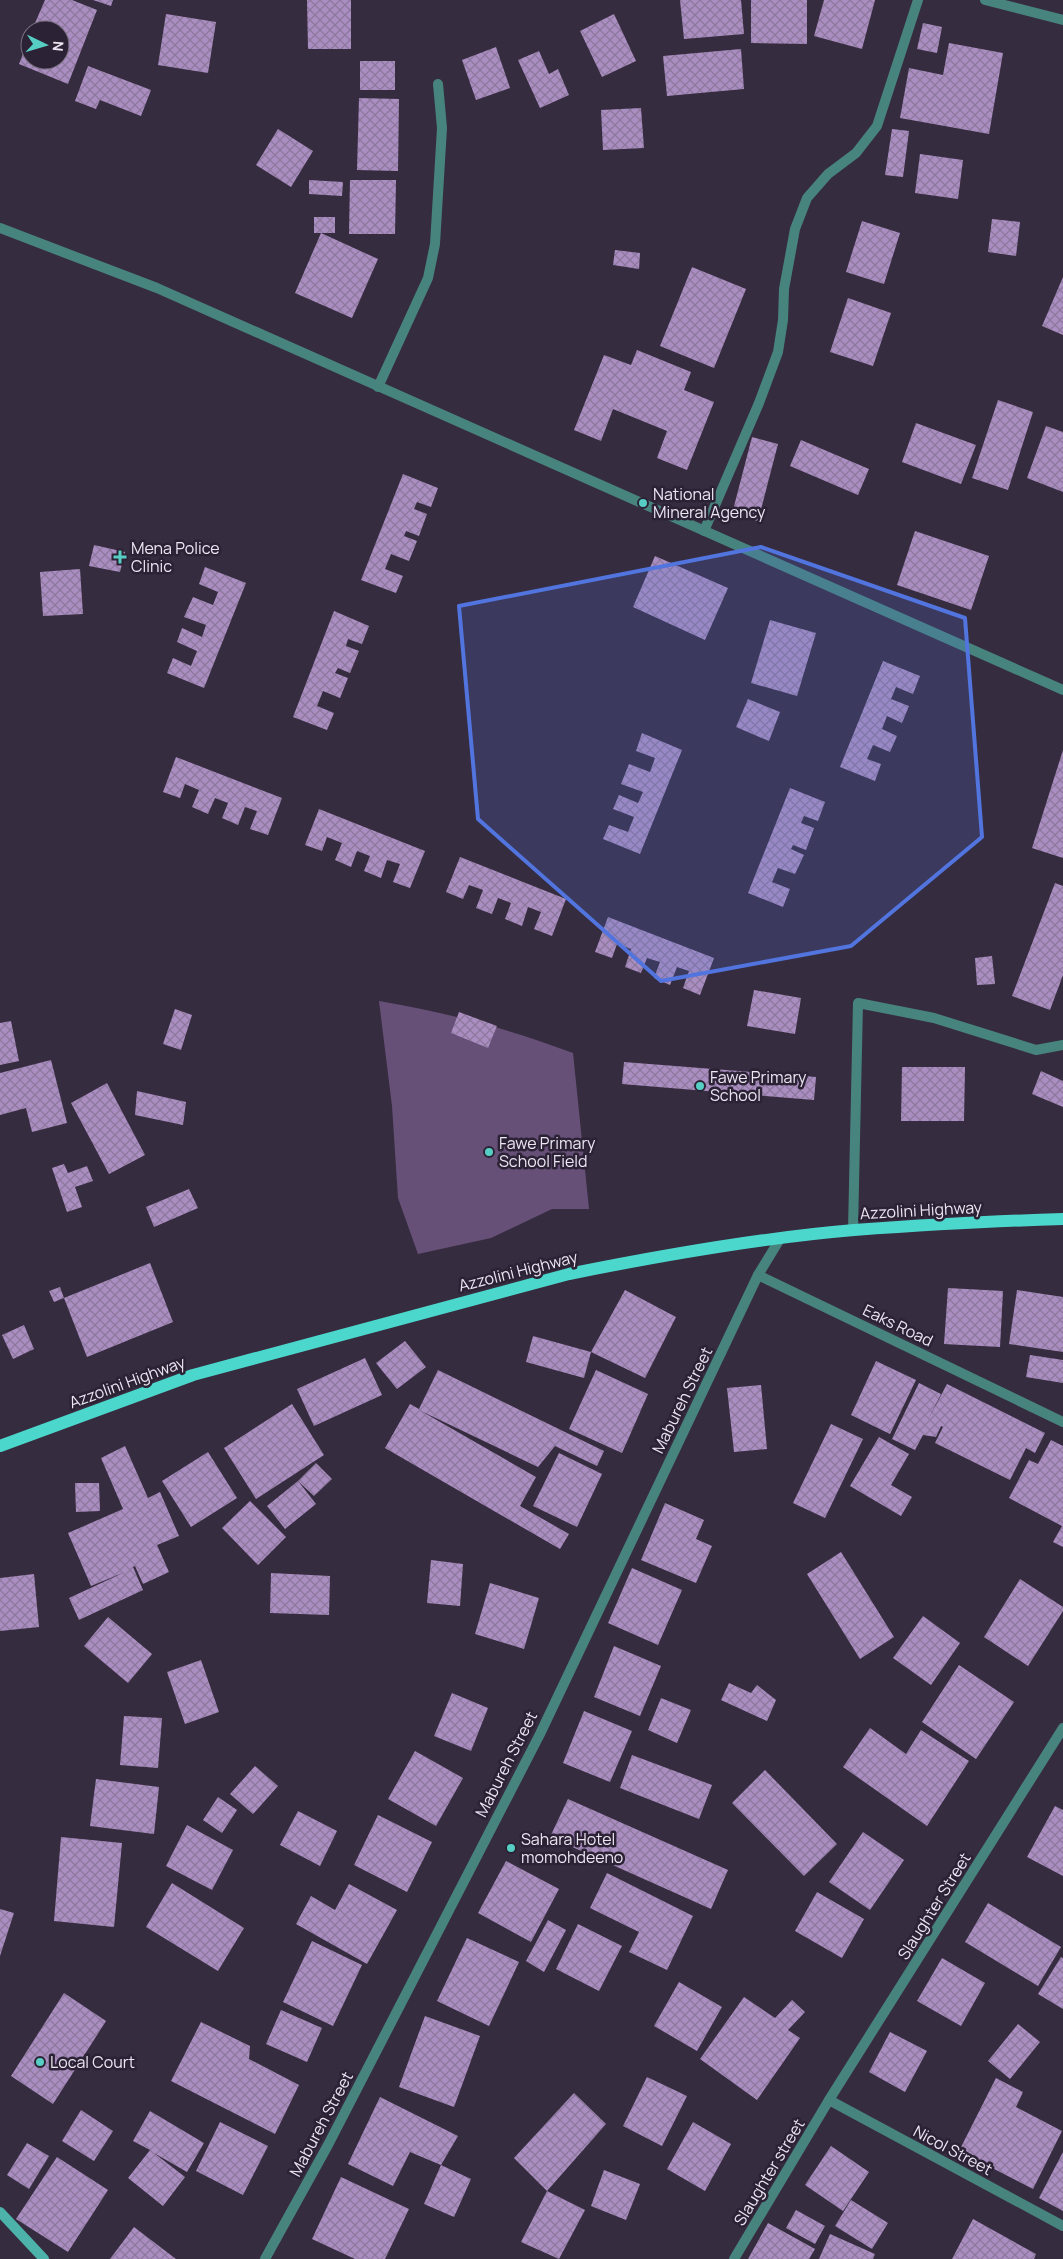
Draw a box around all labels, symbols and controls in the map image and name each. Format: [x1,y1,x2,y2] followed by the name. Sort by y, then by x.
[20,20,70,70] north arrow
[49,40,68,52] text: N
[653,483,766,523] place label: National Mineral Agency
[637,497,649,509] marker: National Mineral Agency
[131,537,220,577] place label: Mena Police Clinic
[113,550,127,564] marker: Mena Police Clinic
[710,1066,807,1106] place label: Fawe Primary School
[694,1080,706,1092] marker: Fawe Primary School
[499,1132,596,1172] place label: Fawe Primary School Field
[483,1146,495,1158] marker: Fawe Primary School Field
[859,1196,983,1224] street label: Azzolini Highway
[456,1245,580,1296] street label: Azzolini Highway
[859,1299,937,1351] street label: Eaks Road
[647,1343,717,1457] street label: Mabureh Street
[66,1351,189,1413] street label: Azzolini Highway
[470,1707,542,1821] street label: Mabureh Street
[521,1828,623,1868] place label: Sahara Hotel momohdeeno
[505,1842,517,1854] marker: Sahara Hotel momohdeeno
[892,1848,976,1964] street label: Slaughter Street
[50,2051,135,2073] place label: Local Court
[34,2056,46,2068] marker: Local Court
[284,2068,358,2180] street label: Mabureh Street
[728,2115,810,2229] street label: Slaughter street
[910,2120,996,2180] street label: Nicol Street

